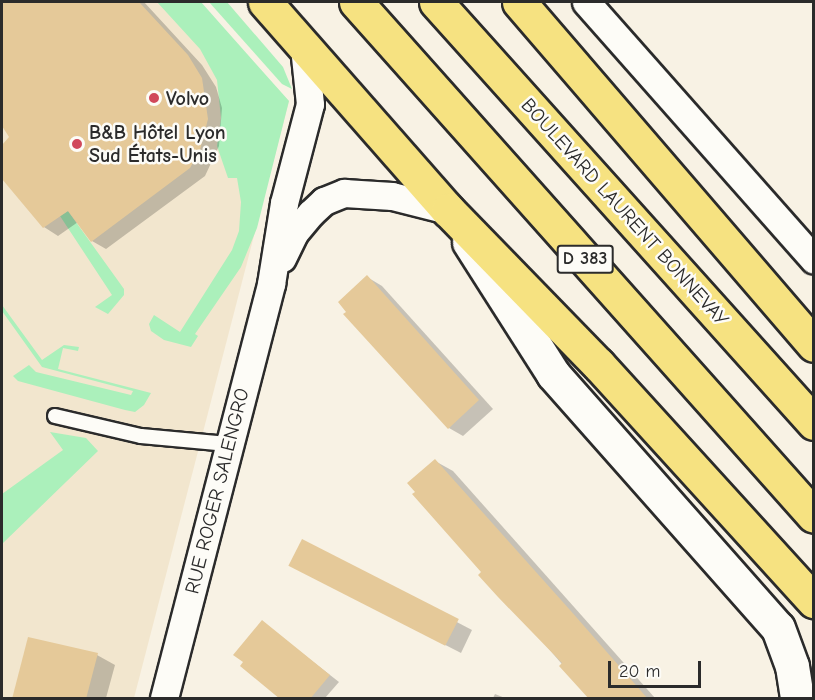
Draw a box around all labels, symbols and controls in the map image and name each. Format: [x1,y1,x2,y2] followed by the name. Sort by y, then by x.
[166,86,209,110] place label: Volvo
[147,91,161,105] marker: Volvo
[516,93,734,331] street label: BOULEVARD LAURENT BONNEVAY
[89,120,226,167] place label: B&B Hôtel Lyon Sud États-Unis
[70,137,84,151] marker: B&B Hôtel Lyon Sud États-Unis
[556,244,614,274] road number: D 383
[180,386,254,596] street label: RUE ROGER SALENGRO
[611,649,704,687] scale bar
[619,661,660,682] text: 20 m

